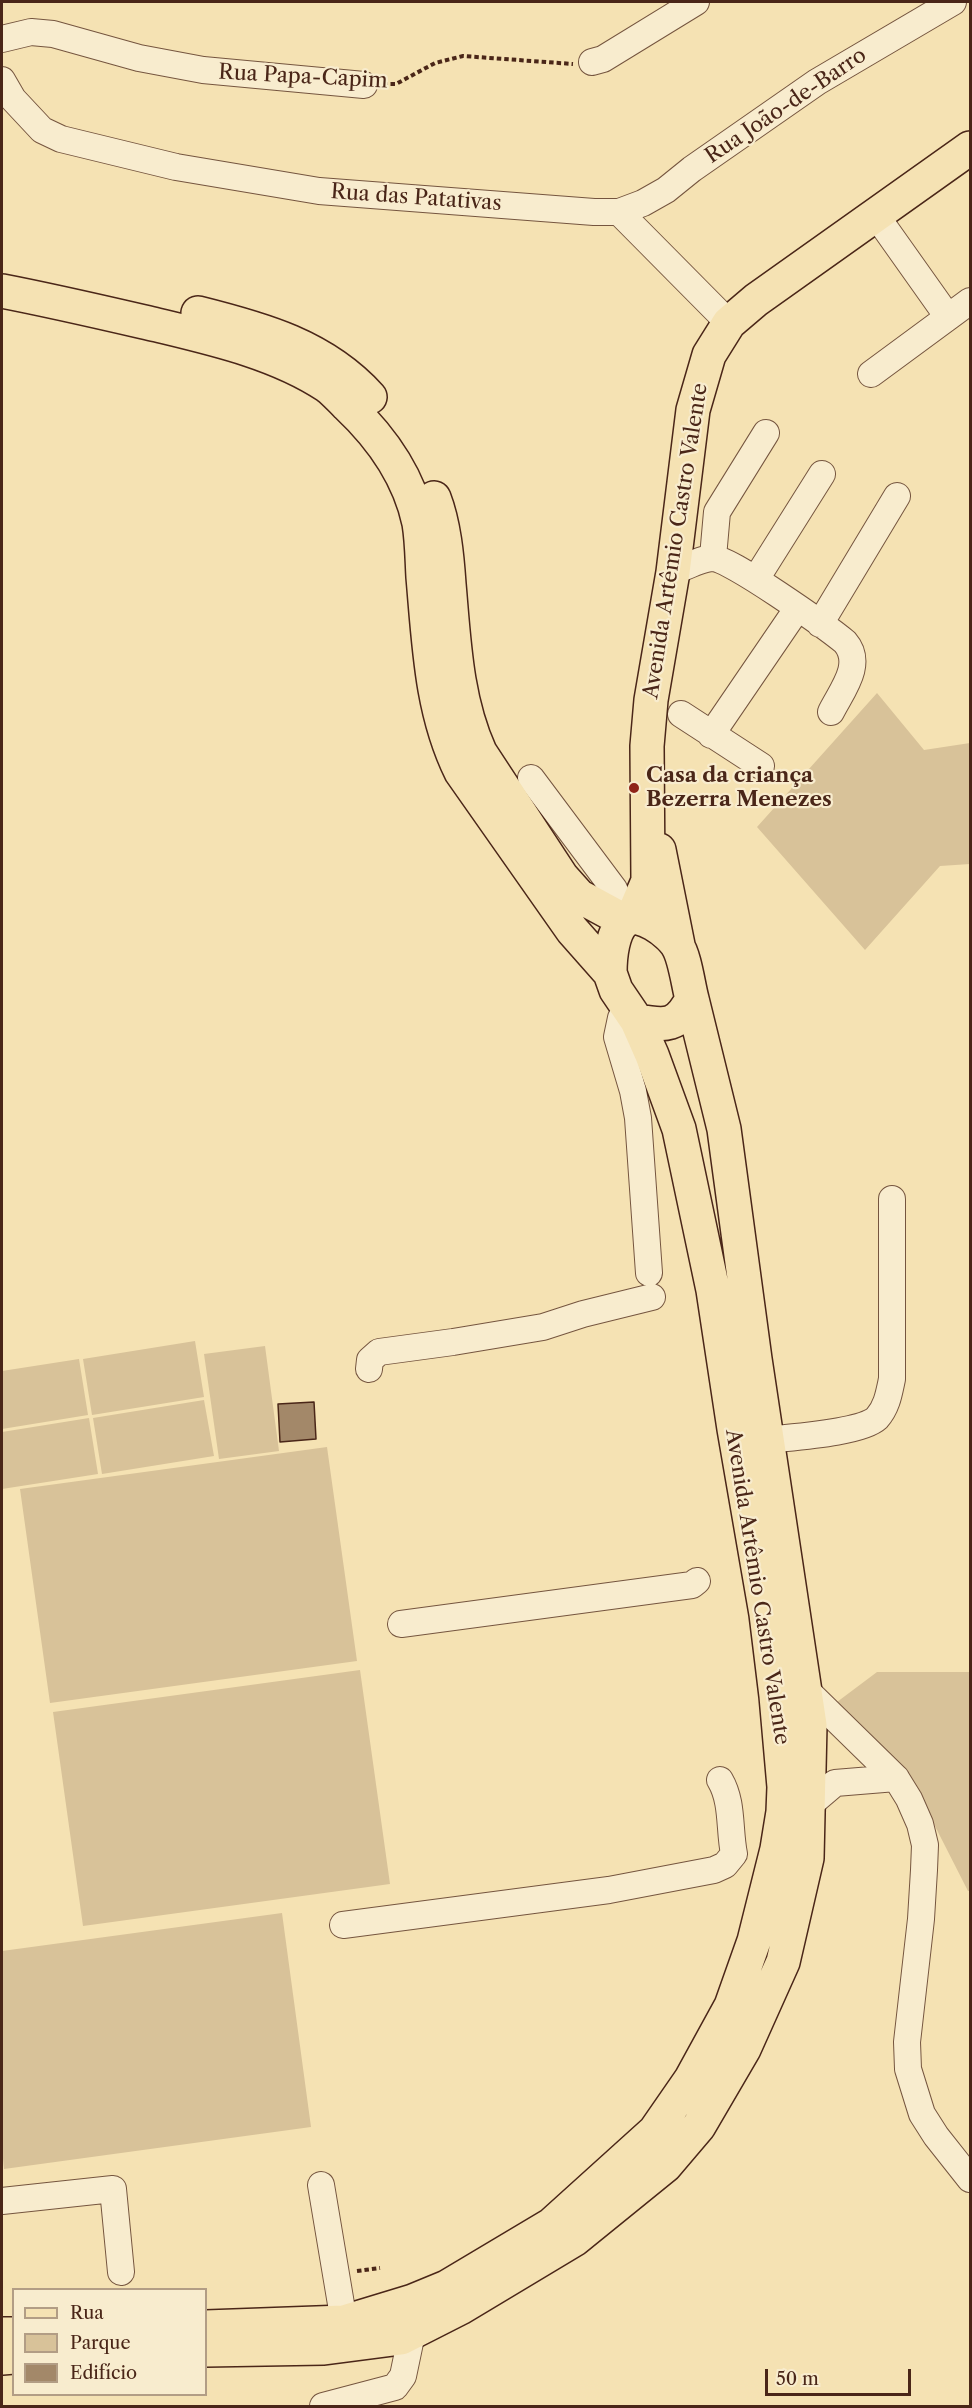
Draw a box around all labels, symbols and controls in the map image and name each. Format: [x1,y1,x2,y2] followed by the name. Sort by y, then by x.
[701,43,871,169] street label: Rua João-de-Barro
[218,60,388,94] street label: Rua Papa-Capim
[330,179,502,217] street label: Rua das Patativas
[639,381,713,701] street label: Avenida Artêmio Castro Valente
[646,763,832,813] place label: Casa da criança Bezerra Menezes
[627,781,641,795] marker: Casa da criança Bezerra Menezes
[720,1427,794,1747] street label: Avenida Artêmio Castro Valente
[12,2288,207,2396] legend
[70,2302,104,2324] text: Rua
[70,2332,131,2354] text: Parque
[768,2357,914,2395] scale bar
[70,2362,137,2384] text: Edifício
[776,2368,819,2390] text: 50 m

